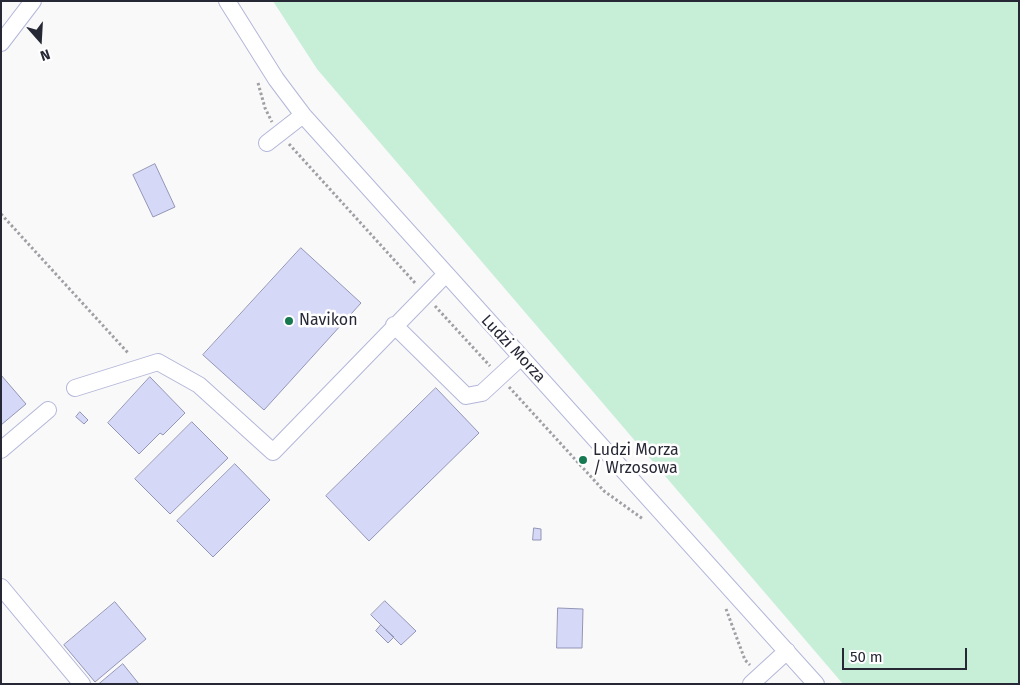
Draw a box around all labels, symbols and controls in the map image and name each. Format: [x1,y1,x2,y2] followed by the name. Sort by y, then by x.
[15,15,65,65] north arrow
[38,45,52,64] text: N
[299,311,358,331] place label: Navikon
[477,311,549,387] street label: Ludzi Morza
[283,315,295,327] marker: Navikon
[593,441,679,479] place label: Ludzi Morza / Wrzosowa
[577,454,589,466] marker: Ludzi Morza / Wrzosowa
[845,638,970,670] scale bar
[850,648,883,666] text: 50 m

